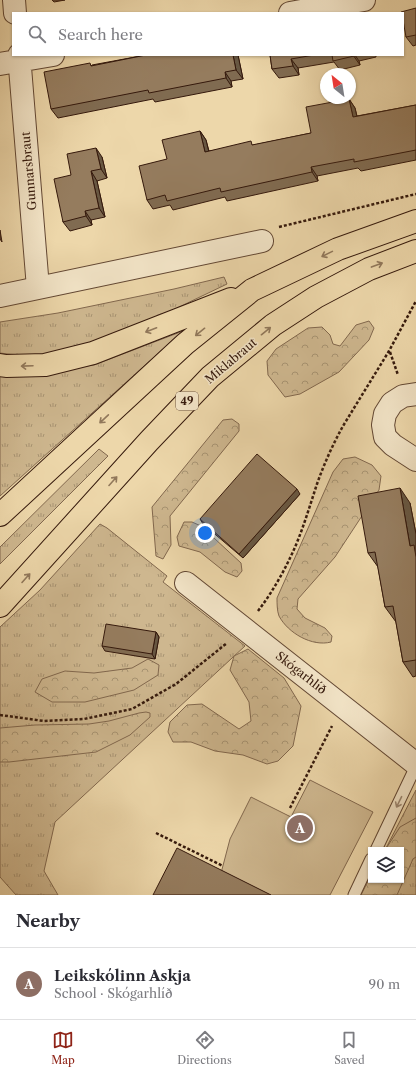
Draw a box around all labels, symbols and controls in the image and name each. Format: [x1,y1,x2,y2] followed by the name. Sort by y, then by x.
[12,12,404,56] search box
[26,23,48,45] icon: search
[58,25,143,44] text: Search here
[320,68,356,104] north arrow
[18,130,39,211] street label: Gunnarsbraut
[321,251,333,258] one-way arrow
[371,261,383,269] one-way arrow
[145,326,157,334] one-way arrow
[194,327,205,336] one-way arrow
[260,327,271,336] one-way arrow
[202,334,260,387] street label: Miklabraut
[21,362,34,369] one-way arrow
[176,392,198,410] road number: 49
[99,414,109,424] one-way arrow
[108,476,118,486] one-way arrow
[195,523,215,543] your location
[21,573,30,583] one-way arrow
[273,648,330,697] street label: Skógarhlíð
[395,795,402,807] one-way arrow
[287,813,313,843] pin: A
[368,847,404,883] map controls
[368,847,404,883] button: layers
[16,911,80,931] text: Nearby
[54,966,191,985] text: Leikskólinn Askja
[24,976,34,992] text: A
[369,976,400,992] text: 90 m
[54,985,173,1001] text: School · Skógarhlíð
[51,1029,75,1067] tab: Map
[177,1029,232,1067] tab: Directions
[334,1029,365,1067] tab: Saved

